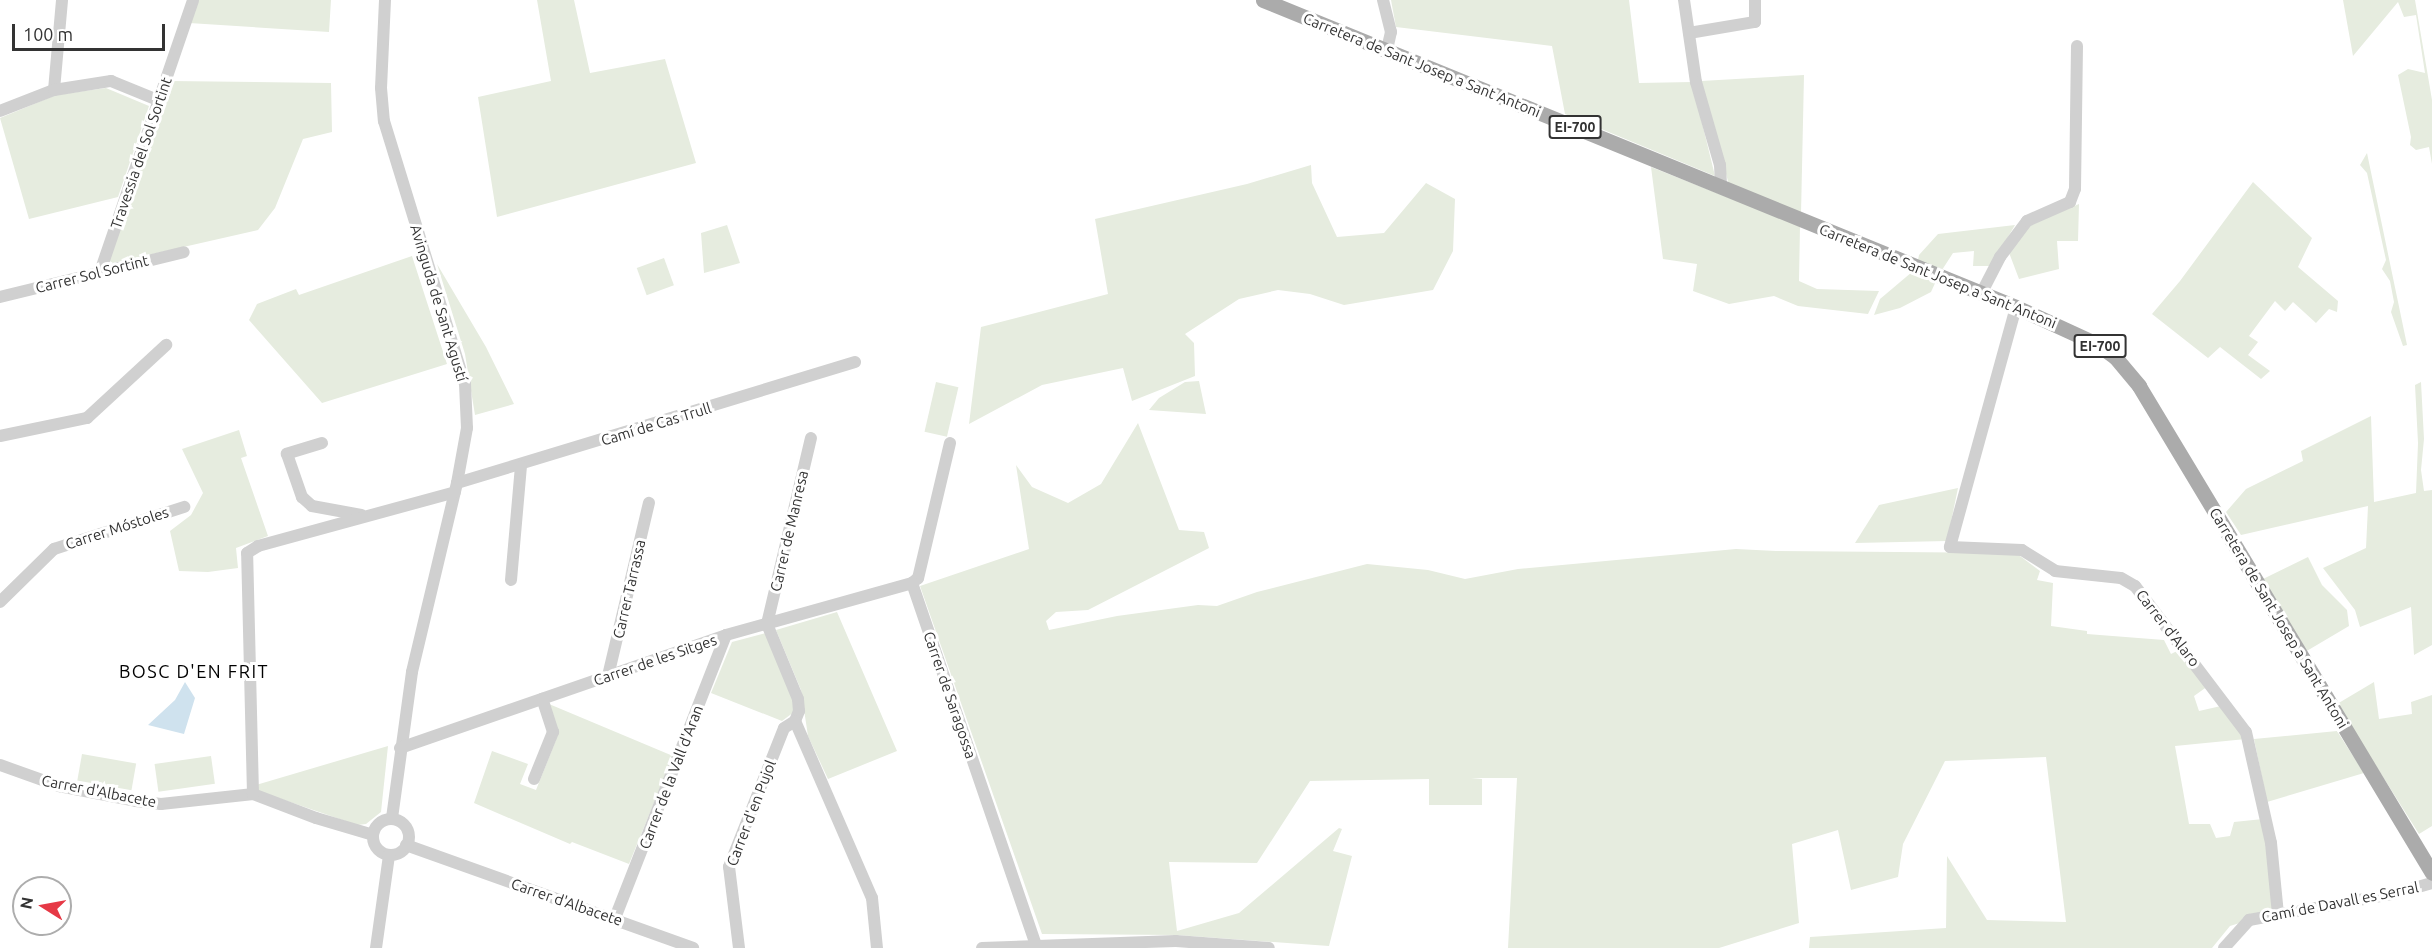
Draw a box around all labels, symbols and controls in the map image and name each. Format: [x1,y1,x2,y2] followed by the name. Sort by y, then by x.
[1301,9,1543,121] street label: Carretera de Sant Josep a Sant Antoni
[15,12,168,50] scale bar
[23,24,73,44] text: 100 m
[107,75,175,231] street label: Travessia del Sol Sortint
[1548,116,1602,138] road number: EI-700
[1817,220,2059,332] street label: Carretera de Sant Josep a Sant Antoni
[407,222,471,384] street label: Avinguda de Sant Agustí
[34,251,150,297] street label: Carrer Sol Sortint
[2073,335,2127,357] road number: EI-700
[599,399,713,449] street label: Camí de Cas Trull
[766,469,812,593] street label: Carrer de Manresa
[63,503,171,553] street label: Carrer Móstoles
[2206,504,2352,732] street label: Carretera de Sant Josep a Sant Antoni
[609,538,649,640] street label: Carrer Tarrassa
[2132,586,2204,670] street label: Carrer d'Alaro
[920,629,980,761] street label: Carrer de Saragossa
[591,630,719,690] street label: Carrer de les Sitges
[119,660,269,682] district label: BOSC D'EN FRIT
[635,703,707,851] street label: Carrer de la Vall d'Aran
[722,757,780,869] street label: Carrer d'en Pujol
[40,771,158,811] street label: Carrer d'Albacete
[509,875,625,929] street label: Carrer d'Albacete
[12,876,72,936] north arrow
[2260,878,2420,926] street label: Camí de Davall es Serral
[16,895,36,911] text: N

